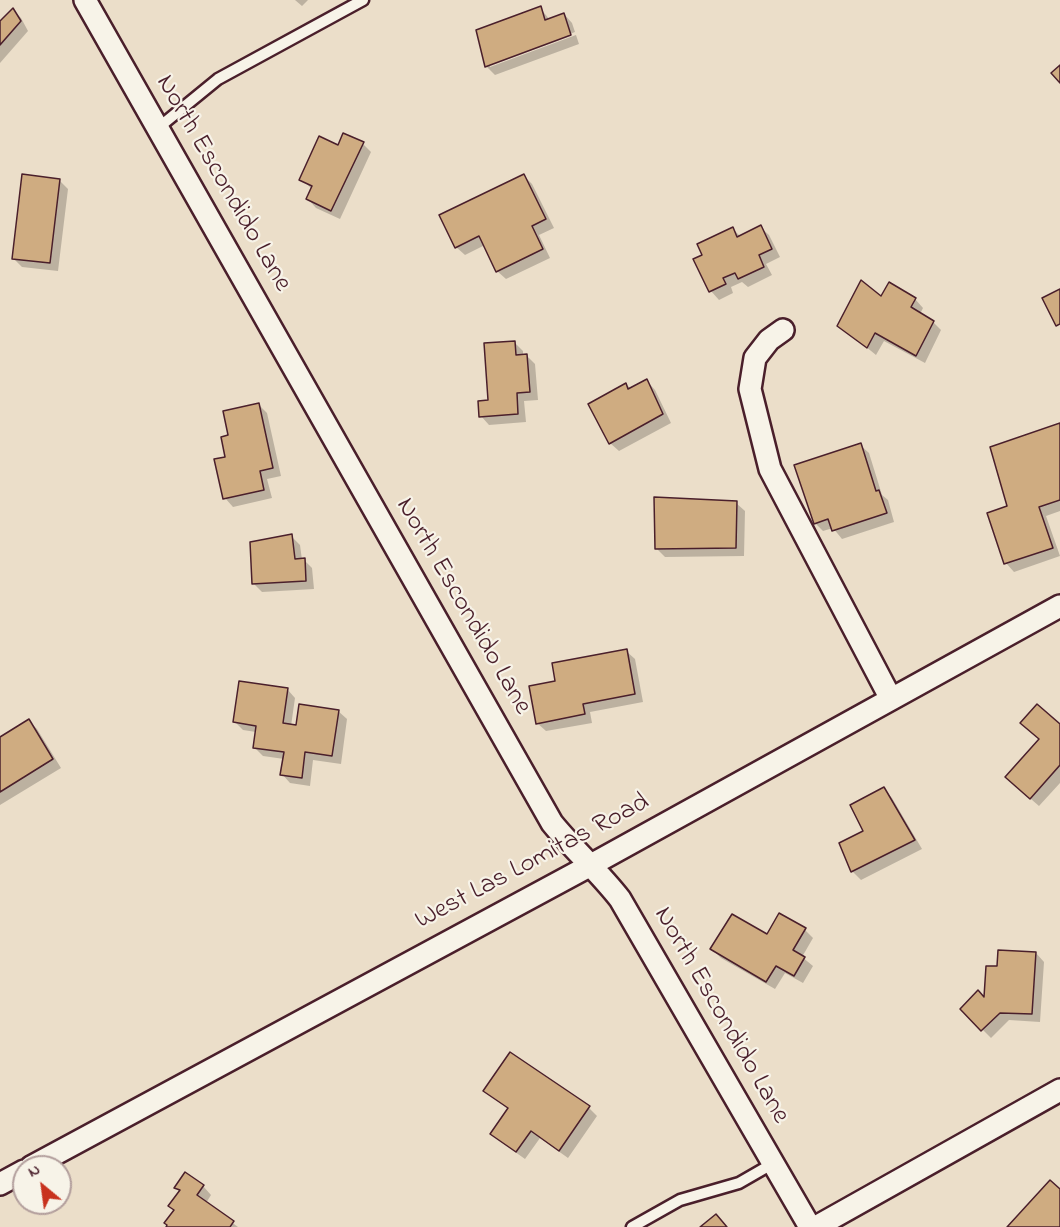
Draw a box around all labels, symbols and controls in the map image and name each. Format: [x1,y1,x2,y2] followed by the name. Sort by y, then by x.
[147,70,297,298] street label: North Escondido Lane
[387,493,537,721] street label: North Escondido Lane
[410,788,656,938] street label: West Las Lomitas Road
[645,902,795,1130] street label: North Escondido Lane
[12,1155,72,1215] north arrow
[24,1158,45,1184] text: N

